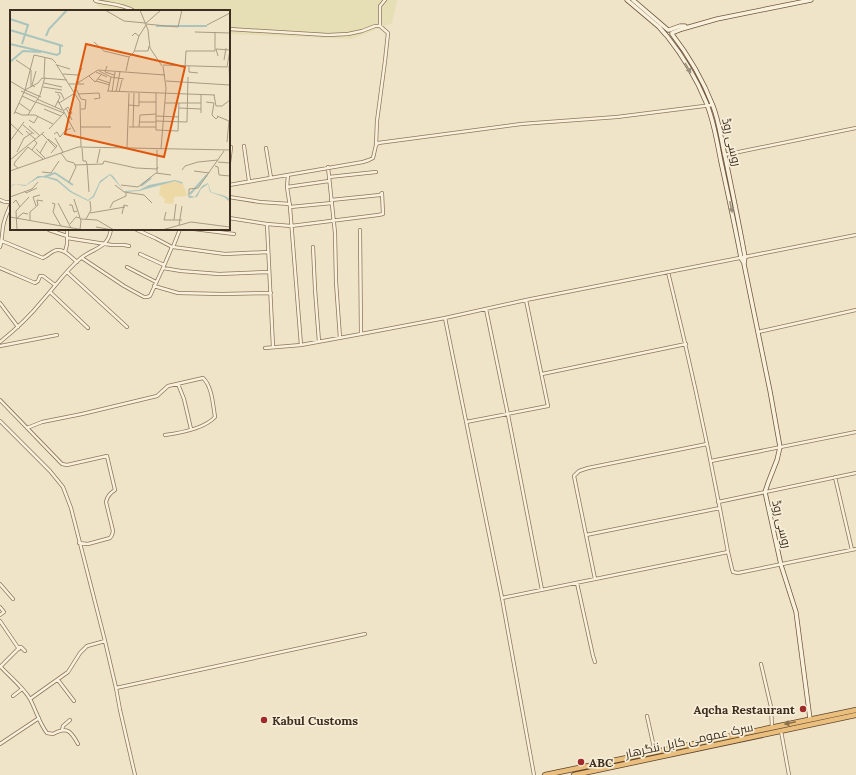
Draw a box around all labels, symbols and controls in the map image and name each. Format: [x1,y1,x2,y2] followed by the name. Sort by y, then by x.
[10,10,230,230] inset map
[684,63,692,73] one-way arrow
[719,116,745,168] street label: روسی روڈ
[728,201,734,213] one-way arrow
[769,498,795,550] street label: روسی روڈ
[694,702,796,717] place label: Aqcha Restaurant
[798,704,808,714] marker: Aqcha Restaurant
[272,713,358,728] place label: Kabul Customs
[259,715,269,725] marker: Kabul Customs
[623,719,754,761] street label: سرک عمومی کابل ننگرهار
[784,721,797,727] one-way arrow
[589,755,614,770] place label: ABC
[576,757,586,767] marker: ABC

